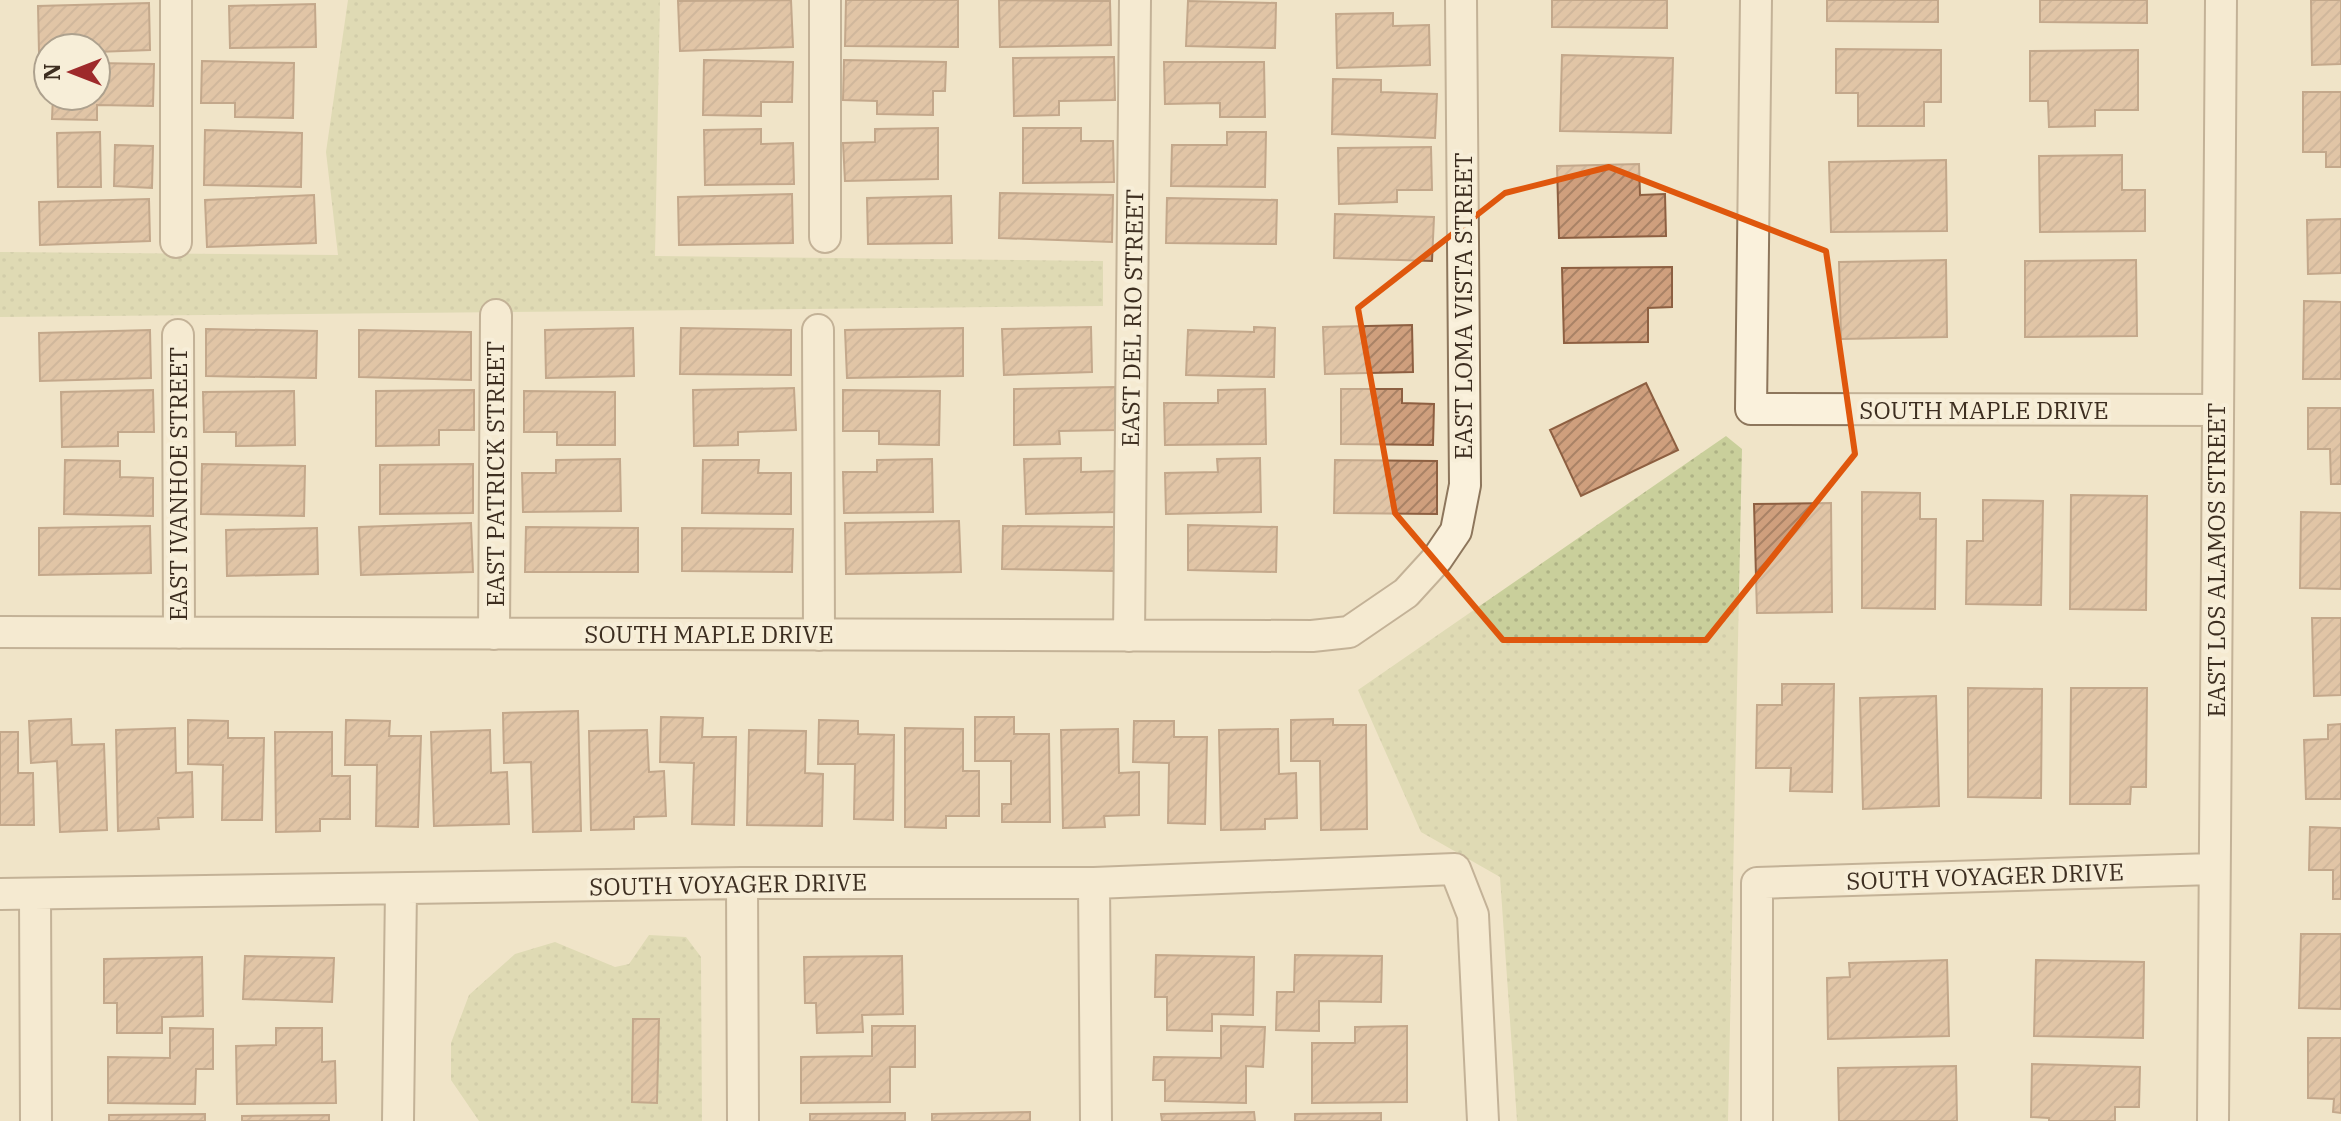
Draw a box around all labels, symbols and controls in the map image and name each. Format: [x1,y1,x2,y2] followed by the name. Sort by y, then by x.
[32,32,112,112] north arrow
[37,63,66,81] text: N
[1447,152,1479,460] street label: EAST LOMA VISTA STREET
[1114,189,1150,447] street label: EAST DEL RIO STREET
[479,341,511,607] street label: EAST PATRICK STREET
[162,347,194,621] street label: EAST IVANHOE STREET
[1859,394,2109,426] street label: SOUTH MAPLE DRIVE
[2200,403,2232,717] street label: EAST LOS ALAMOS STREET
[584,618,834,650] street label: SOUTH MAPLE DRIVE
[1846,855,2124,897] street label: SOUTH VOYAGER DRIVE
[589,866,867,902] street label: SOUTH VOYAGER DRIVE

